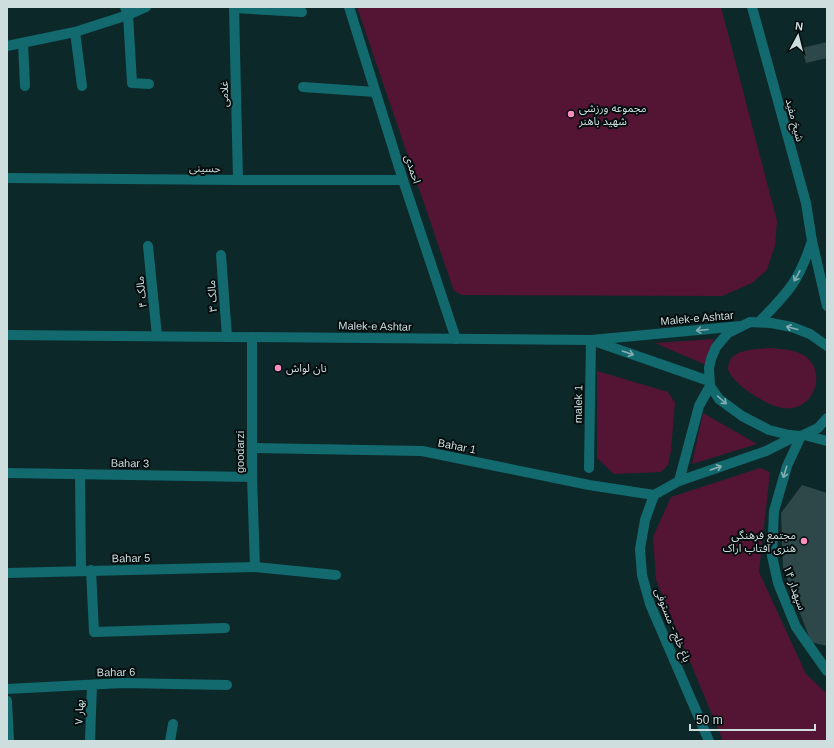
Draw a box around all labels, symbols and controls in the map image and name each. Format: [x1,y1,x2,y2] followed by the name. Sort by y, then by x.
[778,16,818,56] north arrow
[795,20,804,33] text: N
[218,80,231,107] street label: غلامی
[782,97,807,144] street label: شیخ مفید
[578,102,647,128] place label: مجموعه ورزشی شهید باهنر
[566,109,576,119] marker: مجموعه ورزشی شهید باهنر
[402,153,423,185] street label: احمدی
[189,162,222,175] street label: حسینی
[793,270,800,282] one-way arrow
[133,275,149,309] street label: مالک ۴
[205,279,219,312] street label: مالک ۳
[660,309,734,327] street label: Malek-e Ashtar
[338,319,412,333] street label: Malek-e Ashtar
[785,324,798,331] one-way arrow
[696,326,709,333] one-way arrow
[621,349,633,357] one-way arrow
[286,362,327,375] place label: نان لواش
[273,363,283,373] marker: نان لواش
[572,385,584,423] street label: malek 1
[717,395,727,405] one-way arrow
[234,431,246,473] street label: goodarzi
[437,436,477,456] street label: Bahar 1
[111,457,149,469] street label: Bahar 3
[709,464,721,472] one-way arrow
[781,465,788,478] one-way arrow
[723,529,796,555] place label: مجتمع فرهنگی هنری آفتاب اراک
[799,536,809,546] marker: مجتمع فرهنگی هنری آفتاب اراک
[112,552,150,564] street label: Bahar 5
[779,564,809,613] street label: سپهدار ۱۴
[651,586,693,665] street label: باغ خلج - مستوفی
[97,666,135,678] street label: Bahar 6
[73,699,86,725] street label: بهار ۷
[690,706,815,732] scale bar
[696,713,723,727] text: 50 m

